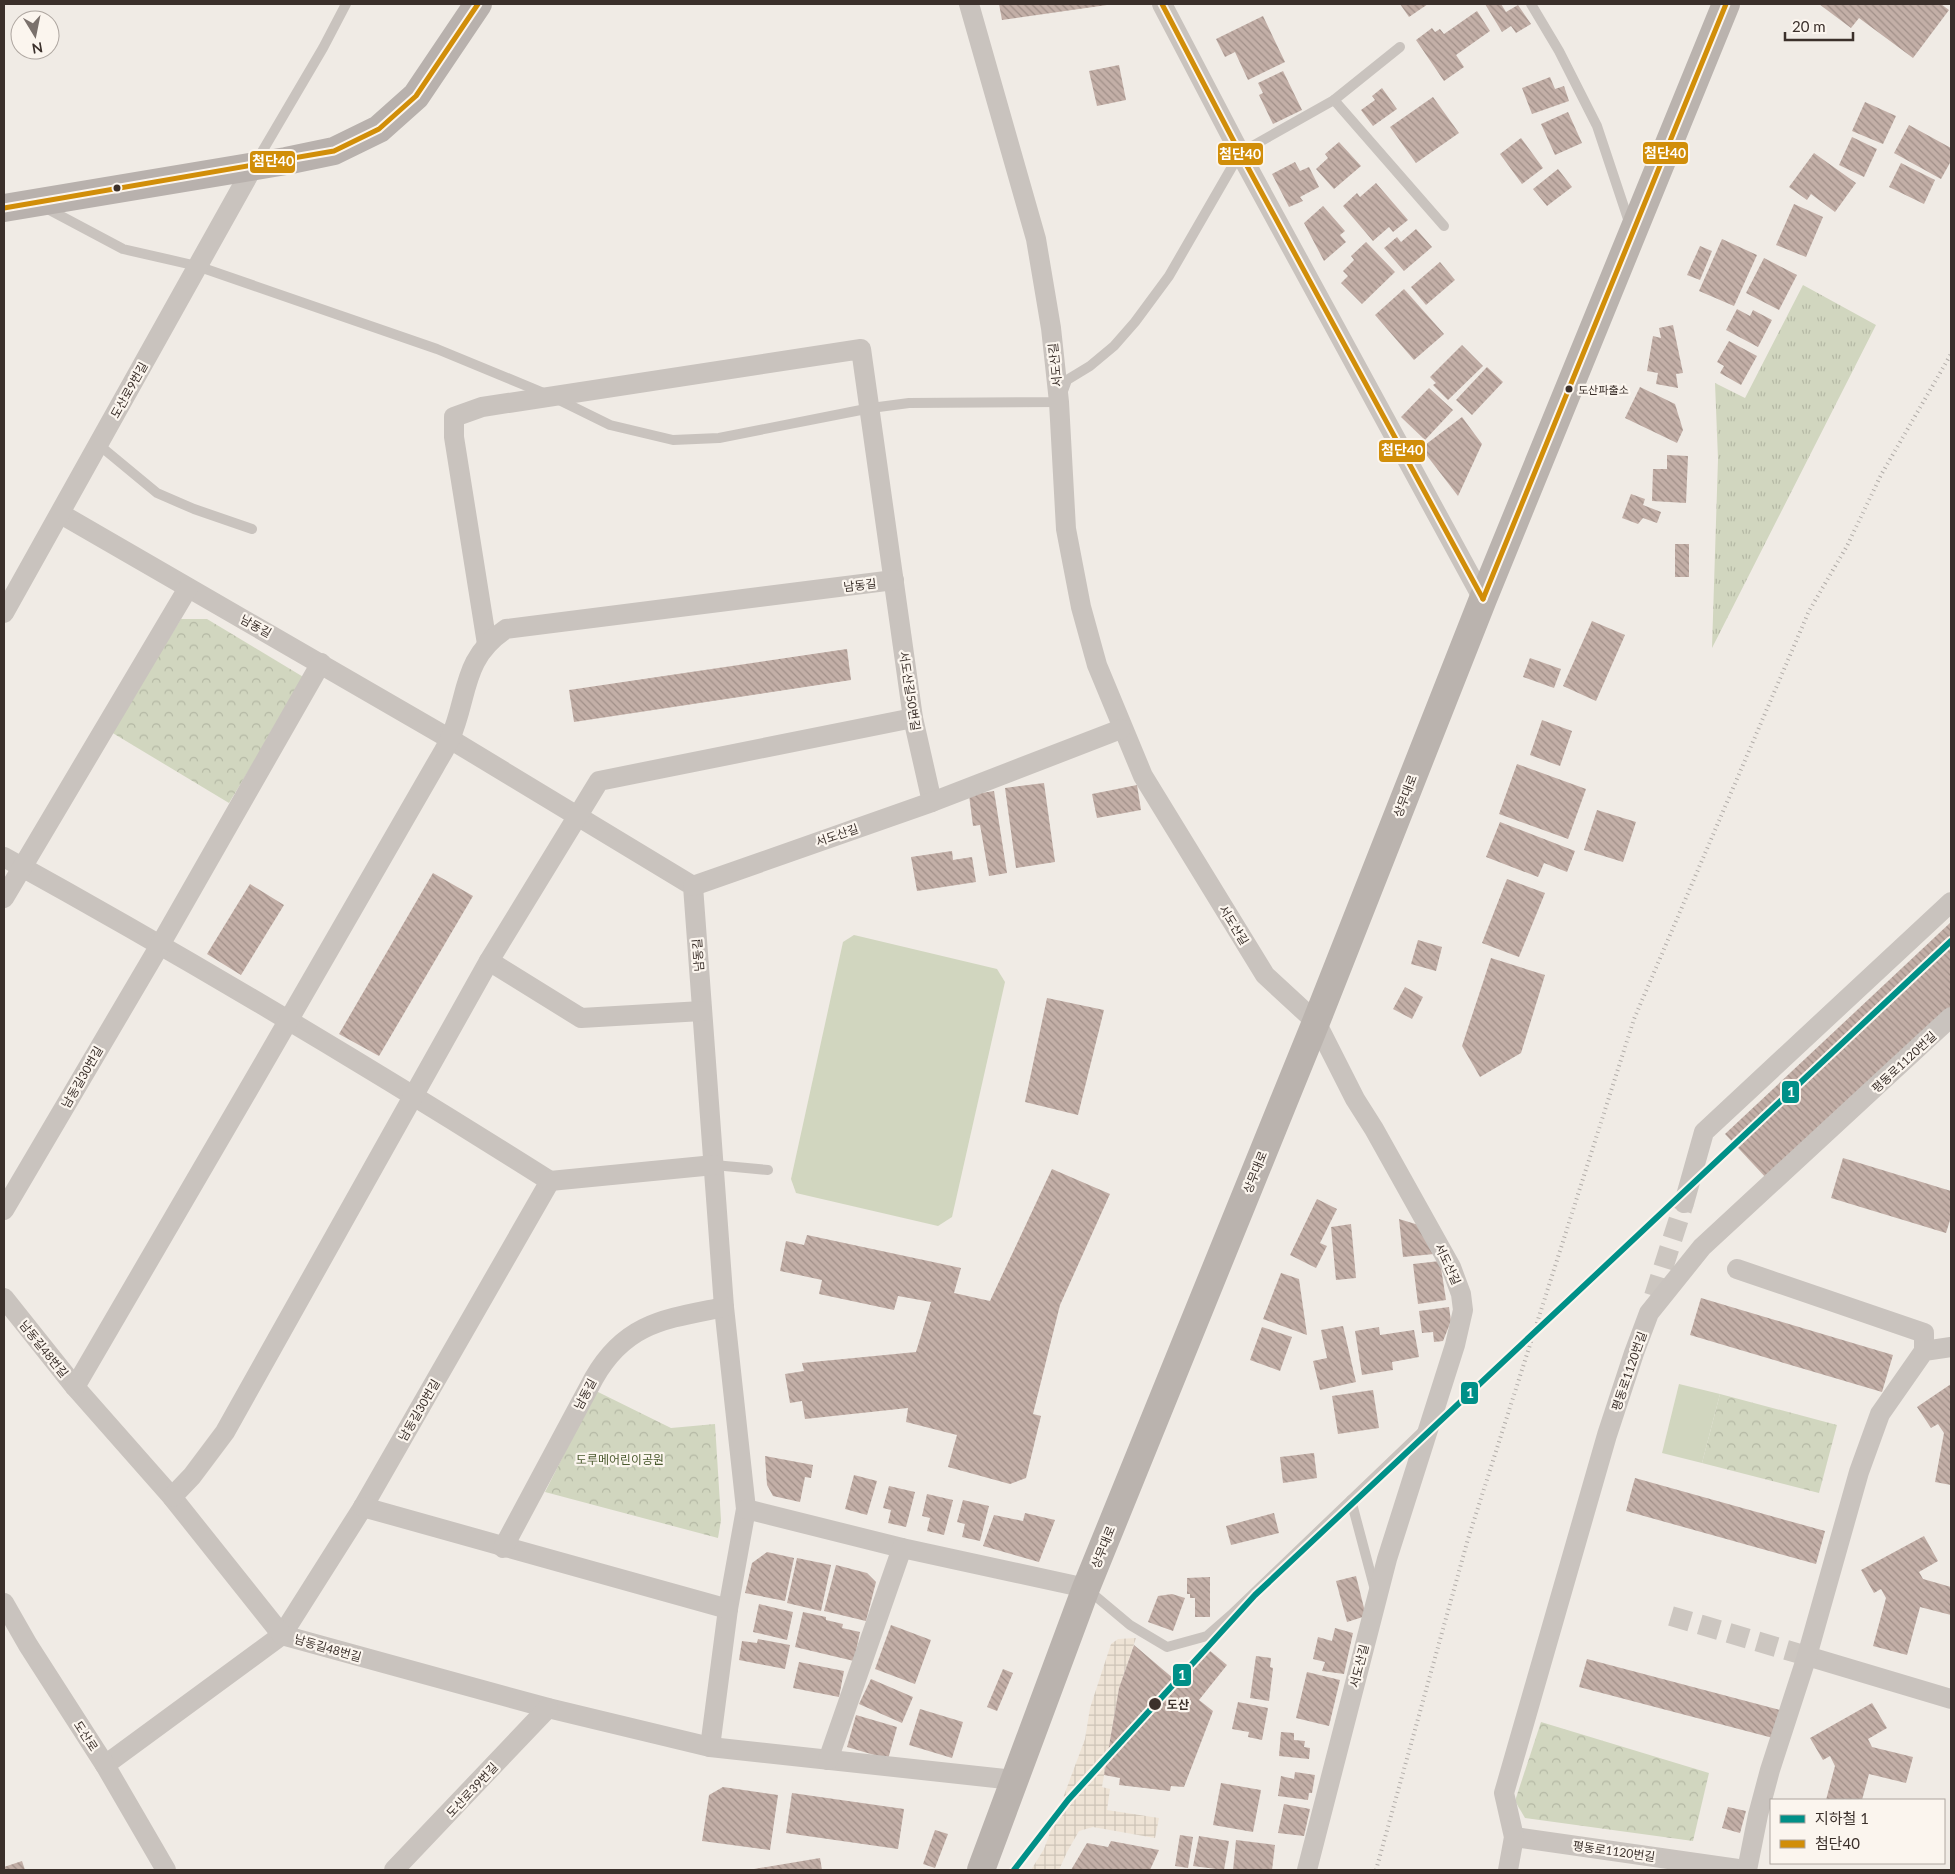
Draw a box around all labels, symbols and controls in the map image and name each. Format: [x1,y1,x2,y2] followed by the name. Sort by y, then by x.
[10,10,60,60] north arrow
[1785,10,1852,42] scale bar
[1792,17,1826,35] text: 20 m
[31,39,44,58] text: N
[1642,141,1689,165] line badge: 첨단40
[1217,142,1264,166] line badge: 첨단40
[1644,144,1686,161] text: 첨단40
[1219,145,1261,162] text: 첨단40
[249,150,296,174] line badge: 첨단40
[252,152,294,169] text: 첨단40
[112,183,122,193] unlabelled marker
[1045,342,1065,388] street label: 서도산길
[107,359,151,421] street label: 도산로9번길
[1578,383,1629,396] place label: 도산파출소
[1564,384,1574,394] marker: 도산파출소
[1378,439,1426,463] line badge: 첨단40
[1381,441,1423,458] text: 첨단40
[843,576,877,594] street label: 남동길
[238,611,274,641] street label: 남동길
[896,650,924,732] street label: 서도산길50번길
[1390,773,1420,819] street label: 상무대로
[814,821,860,849] street label: 서도산길
[1216,902,1252,948] street label: 서도산길
[689,938,707,972] street label: 남동길
[1869,1028,1939,1096] street label: 평동로1120번길
[58,1043,106,1111] street label: 남동길30번길
[1781,1080,1800,1104] line badge: 1
[1787,1083,1795,1100] text: 1
[1240,1149,1270,1195] street label: 상무대로
[1432,1241,1464,1287] street label: 서도산길
[16,1317,72,1381] street label: 남동길48번길
[1608,1329,1650,1413] street label: 평동로1120번길
[395,1376,443,1444] street label: 남동길30번길
[571,1376,599,1412] street label: 남동길
[1460,1381,1479,1405] line badge: 1
[1466,1384,1474,1401] text: 1
[576,1452,664,1467] park label: 도루메어린이공원
[1088,1524,1118,1570] street label: 상무대로
[293,1631,363,1665] street label: 남동길48번길
[1346,1643,1372,1689] street label: 서도산길
[1172,1663,1192,1687] line badge: 1
[1178,1666,1186,1683] text: 1
[1147,1696,1163,1712] marker: 도산
[1167,1697,1189,1712] place label: 도산
[71,1718,101,1754] street label: 도산로
[443,1760,501,1820] street label: 도산로39번길
[1770,1799,1945,1864] legend
[1815,1809,1869,1827] text: 지하철 1
[1815,1834,1860,1852] text: 첨단40
[1572,1838,1656,1864] street label: 평동로1120번길

